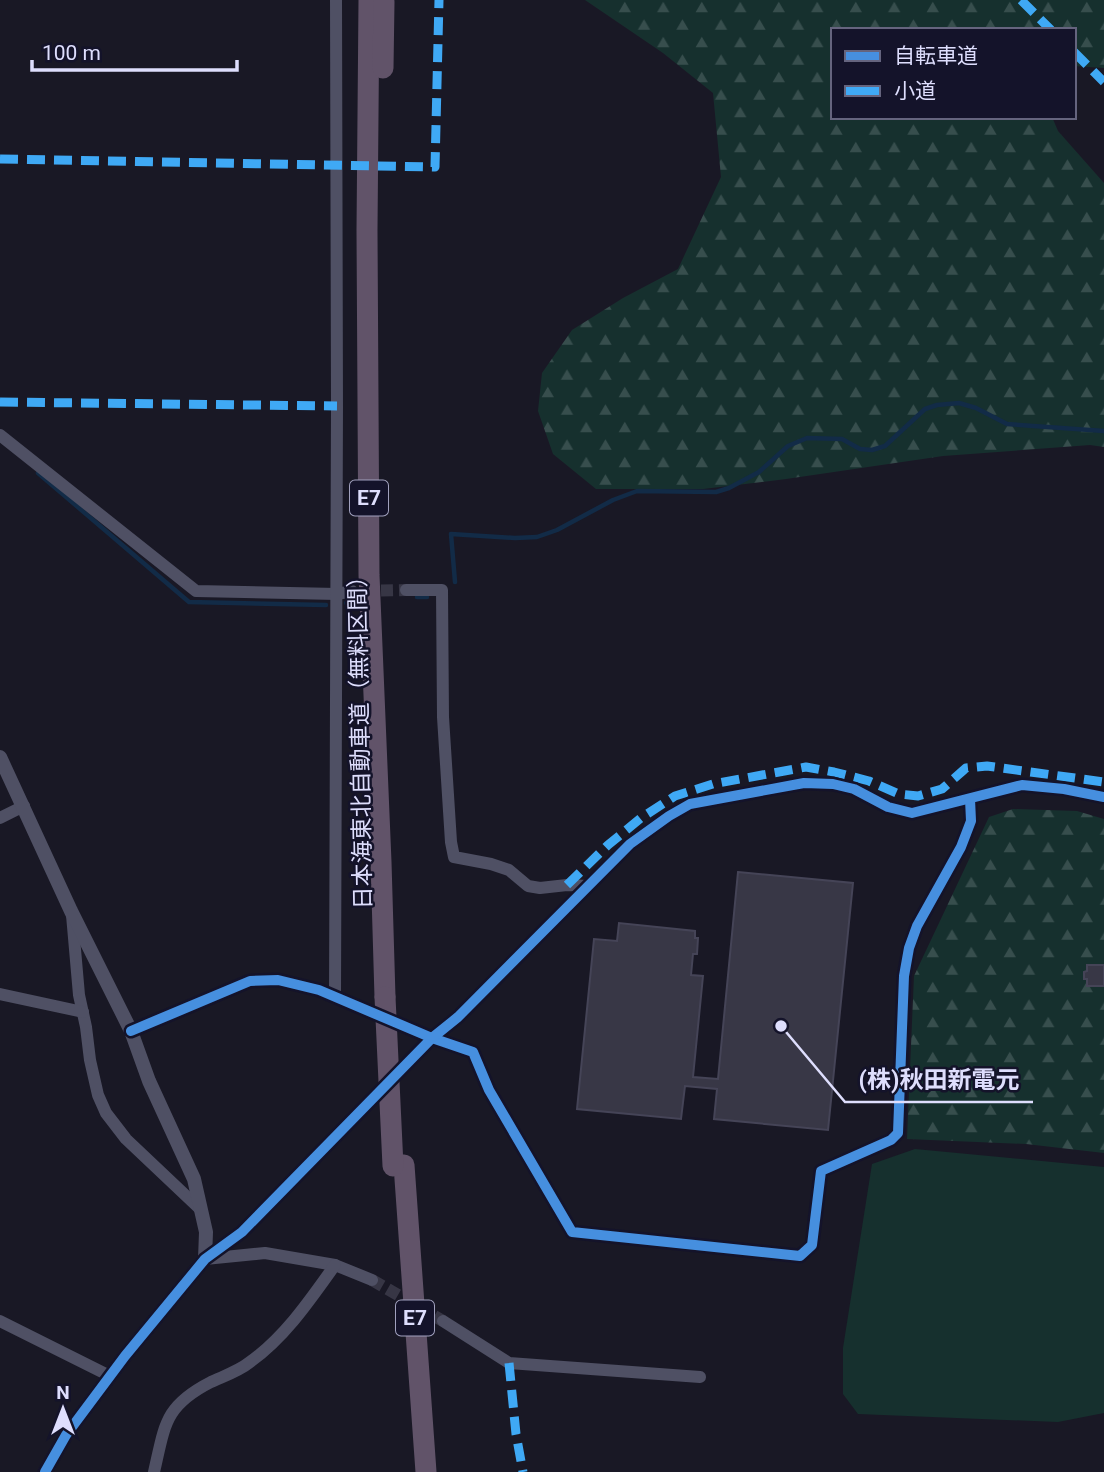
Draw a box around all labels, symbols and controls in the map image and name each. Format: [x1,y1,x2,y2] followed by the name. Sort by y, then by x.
[32,28,236,72] scale bar
[831,28,1076,119] legend
[42,41,101,65] text: 100 m
[894,44,978,68] text: 自転車道
[894,79,936,103] text: 小道
[350,480,388,516] road number: E7
[344,564,377,910] street label: 日本海東北自動車道（無料区間）
[845,1057,1033,1102] callout: (株)秋田新電元
[859,1066,1019,1094] text: (株)秋田新電元
[396,1300,434,1336] road number: E7
[28,1374,98,1444] north arrow
[56,1381,70,1404] text: N

